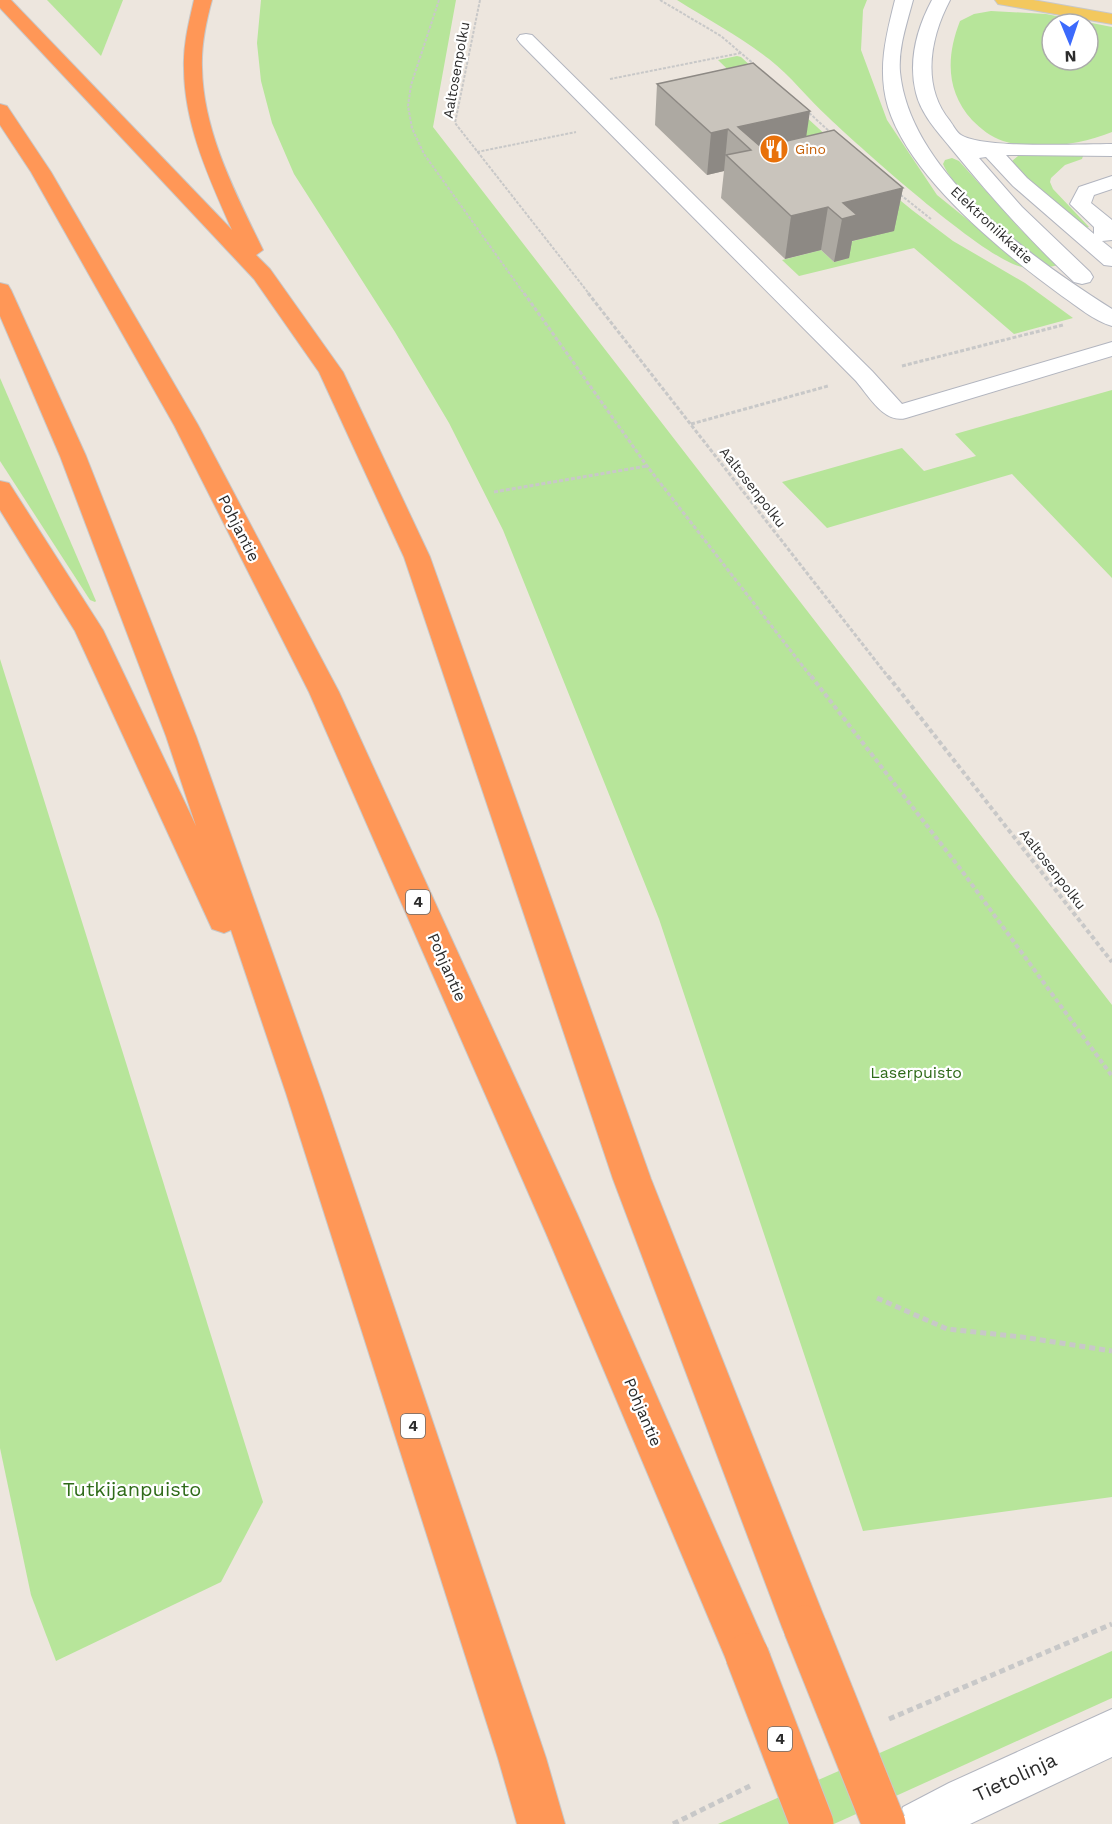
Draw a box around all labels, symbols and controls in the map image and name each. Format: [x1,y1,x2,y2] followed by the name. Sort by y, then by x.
[1040,12,1100,72] north arrow
[440,21,472,119] street label: Aaltosenpolku
[1064,47,1077,66] text: N
[758,133,790,165] restaurant icon: Gino
[795,141,826,157] place label: Gino
[948,183,1036,267] street label: Elektroniikkatie
[717,444,789,530] street label: Aaltosenpolku
[214,491,264,565] street label: Pohjantie
[1017,826,1089,912] street label: Aaltosenpolku
[406,890,430,914] road number: 4
[424,930,470,1004] street label: Pohjantie
[870,1063,962,1082] park label: Laserpuisto
[620,1375,666,1449] street label: Pohjantie
[401,1414,425,1438] road number: 4
[63,1477,201,1501] park label: Tutkijanpuisto
[768,1727,792,1751] road number: 4
[970,1747,1060,1807] street label: Tietolinja

